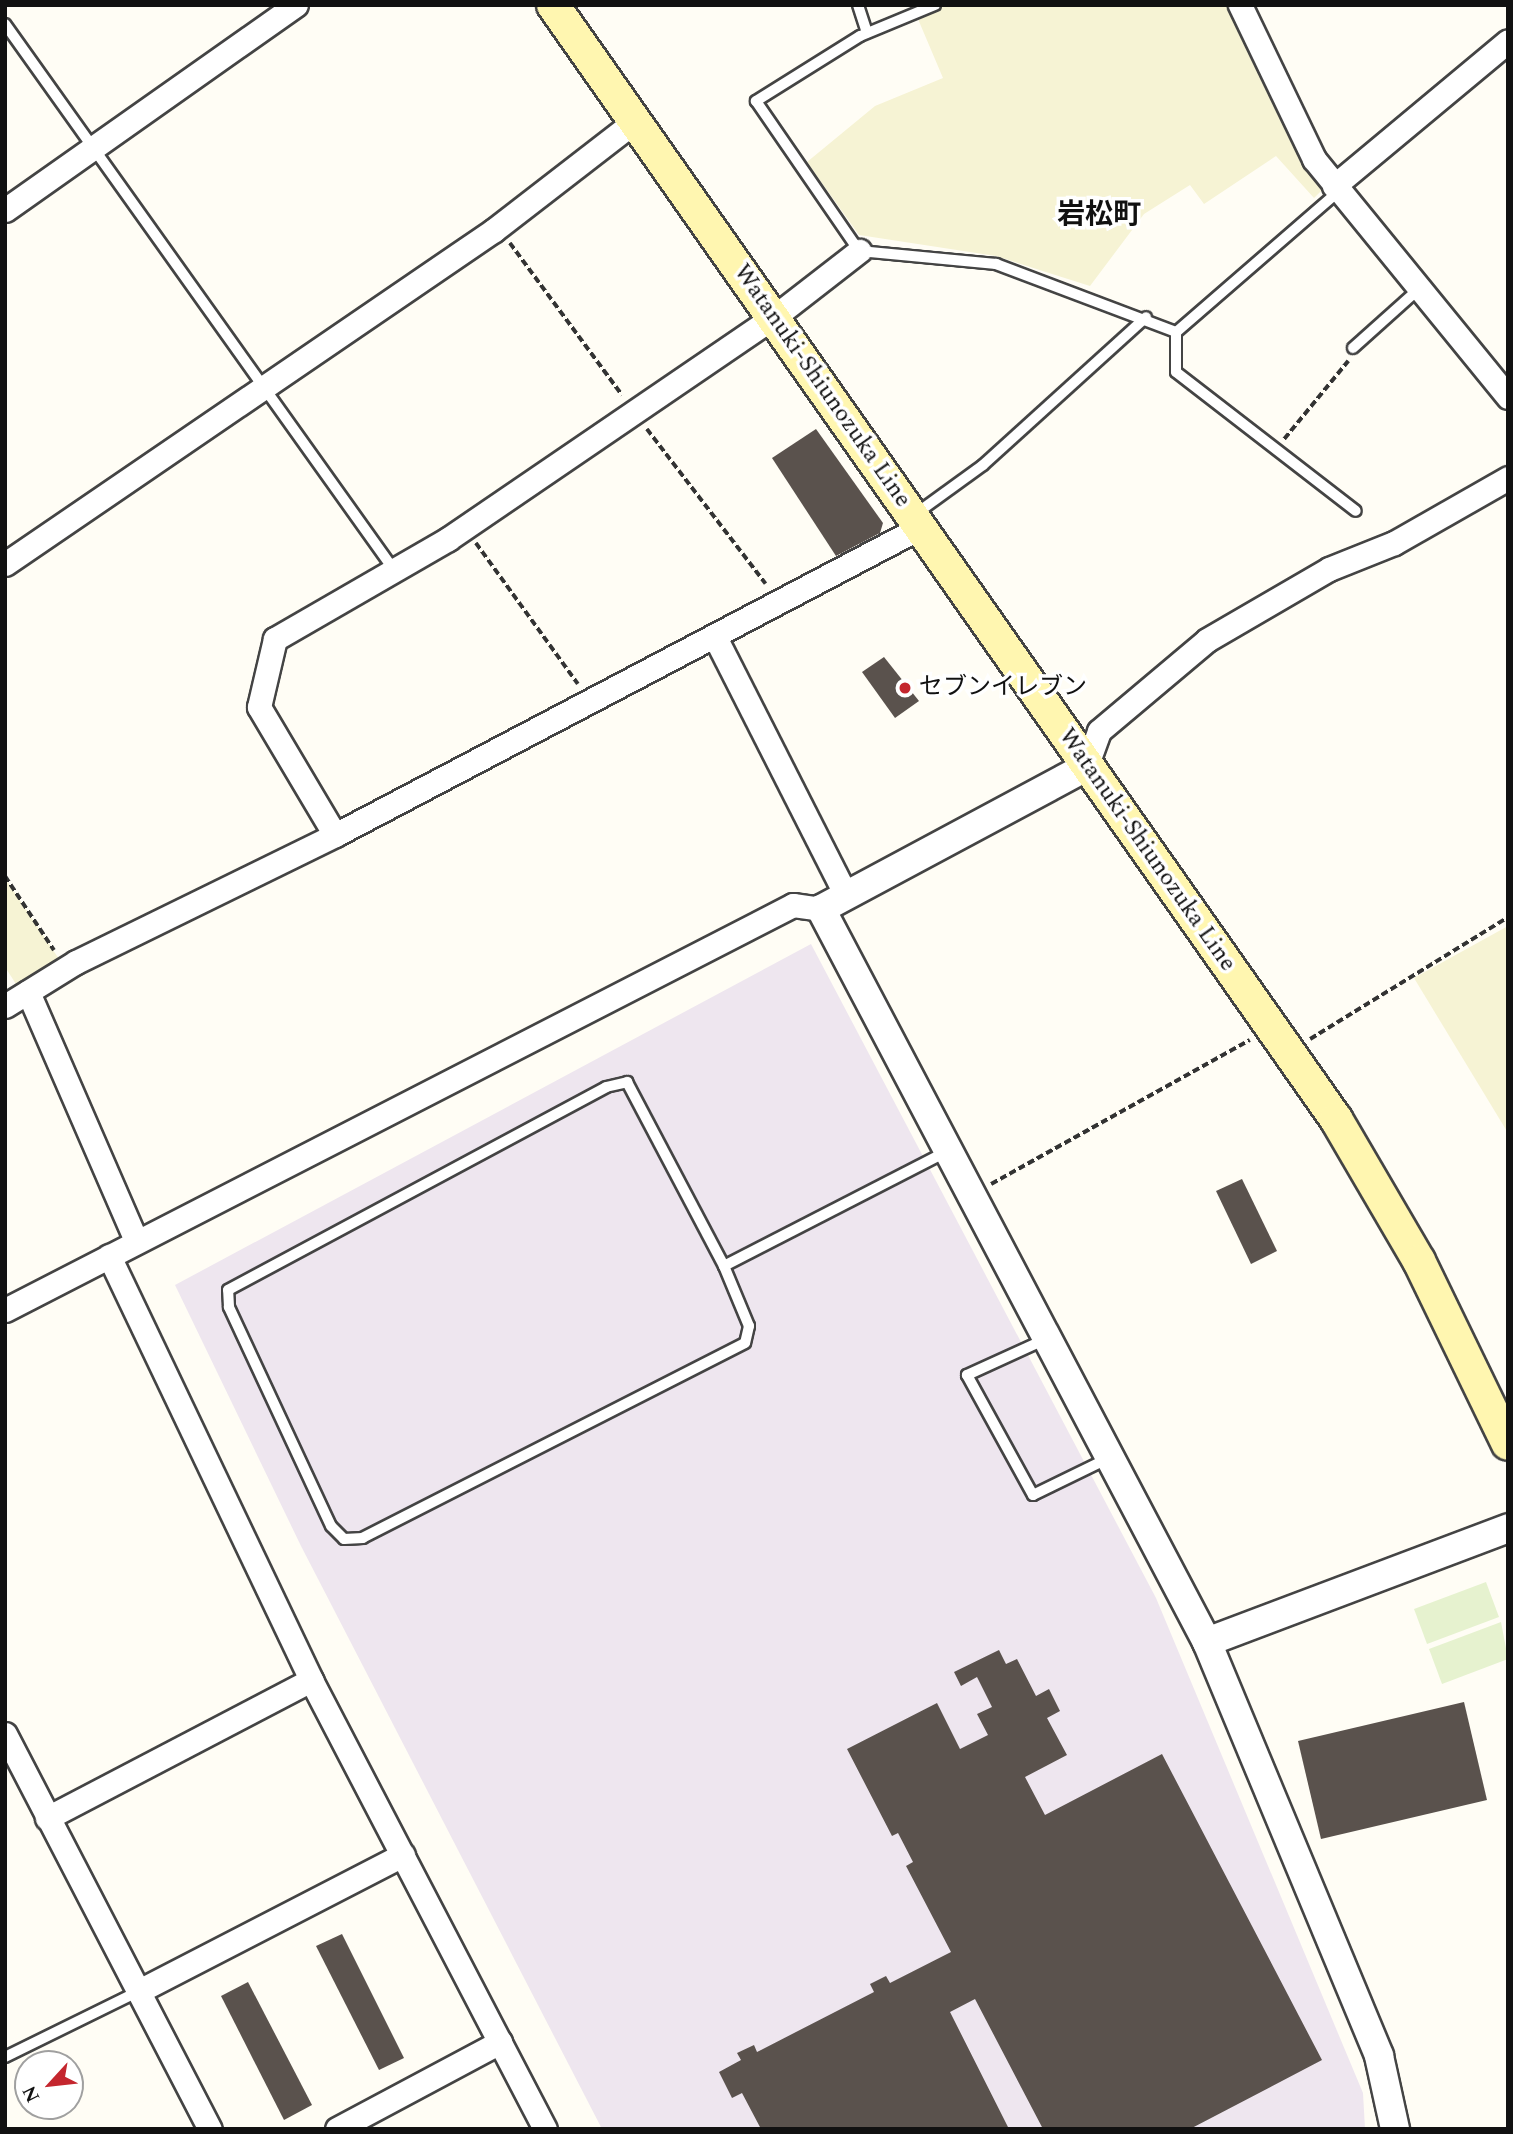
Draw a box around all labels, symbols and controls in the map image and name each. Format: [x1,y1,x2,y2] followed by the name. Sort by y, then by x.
[1057,198,1141,232] district label: 岩松町
[727,259,917,513] street label: Watanuki-Shiunozuka Line
[919,674,1087,702] place label: セブンイレブン
[897,680,913,696] marker: セブンイレブン
[1052,723,1242,977] street label: Watanuki-Shiunozuka Line
[14,2050,84,2120] north arrow
[15,2080,48,2107] text: N

